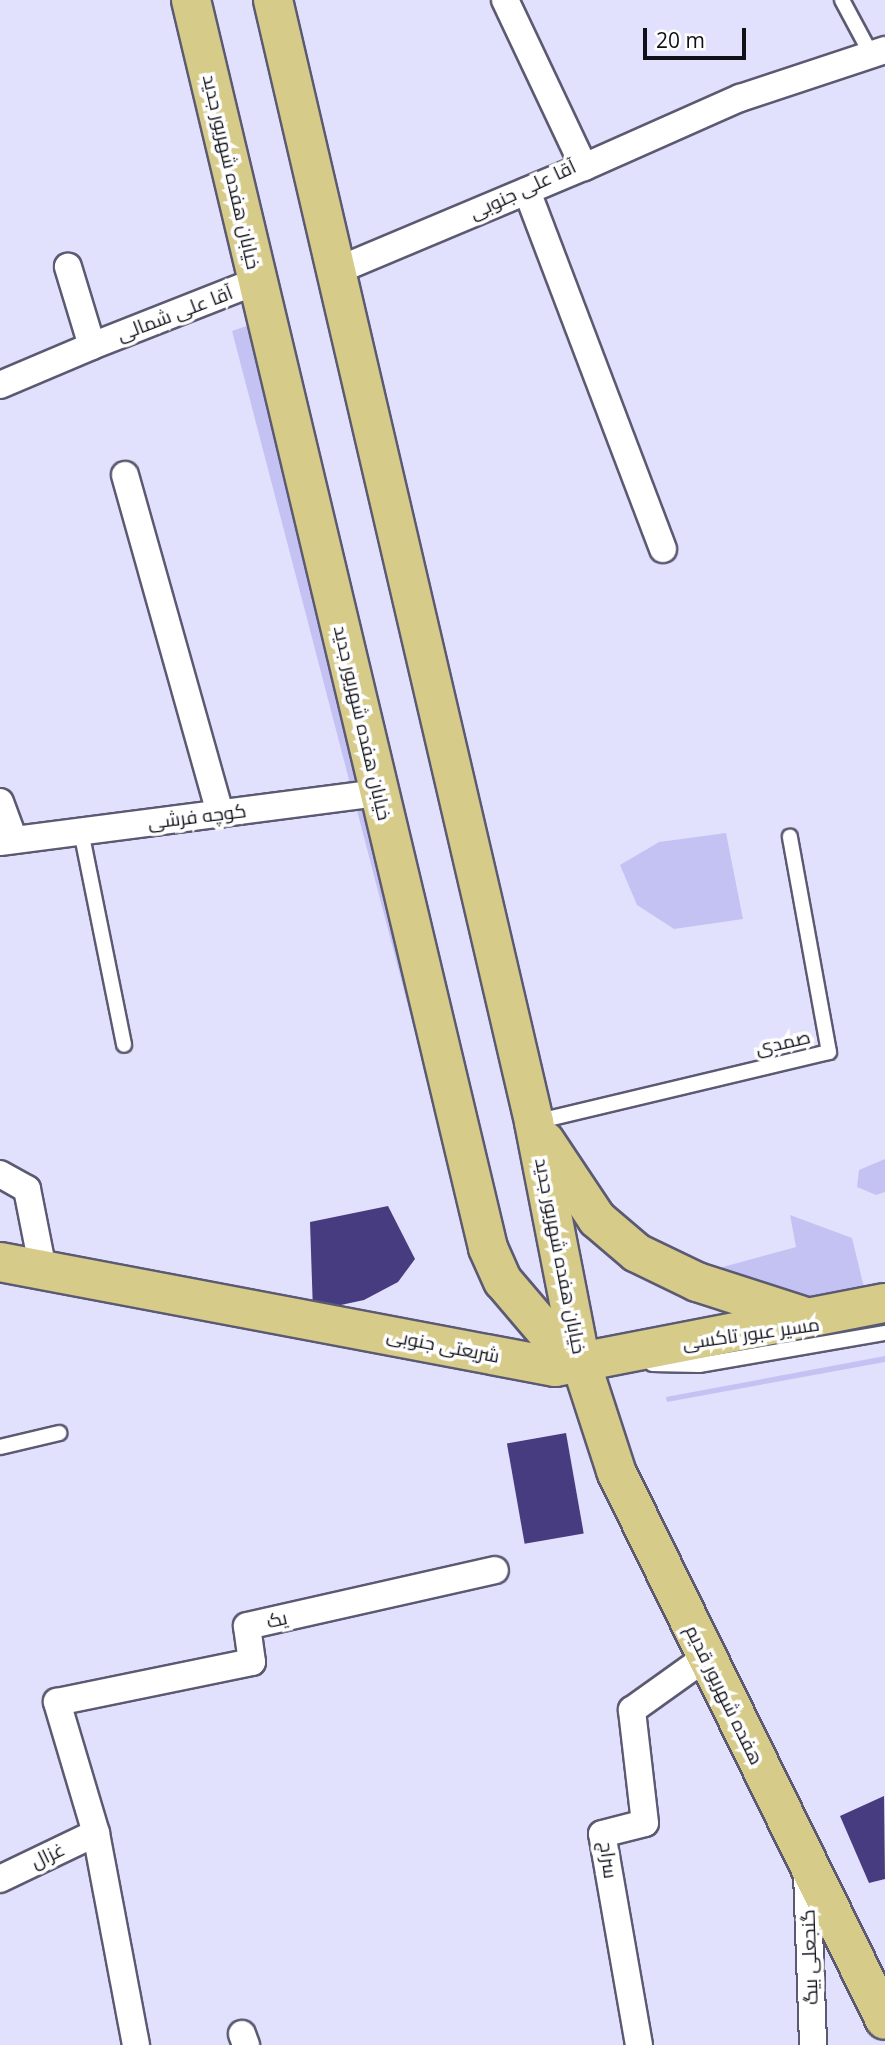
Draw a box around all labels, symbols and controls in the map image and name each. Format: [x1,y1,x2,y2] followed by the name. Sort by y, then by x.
[647,14,750,58] scale bar
[656,26,705,54] text: 20 m
[197,72,265,272] street label: خیابان هفده شهریور جدید
[466,155,580,225] street label: آقا علی جنوبی
[114,281,236,347] street label: آقا علی شمالی
[328,623,396,823] street label: خیابان هفده شهریور جدید
[146,800,248,834] street label: کوچه فرشی
[753,1026,813,1060] street label: صمدی
[530,1156,590,1356] street label: خیابان هفده شهریور جدید
[681,1313,821,1355] street label: مسیر عبور تاکسی
[385,1324,501,1368] street label: شریعتی جنوبی
[264,1607,290,1633] street label: یک
[680,1621,768,1769] street label: هفده شهریور قدیم
[27,1838,69,1874] street label: غزال
[594,1840,622,1880] street label: سراج
[797,1909,823,2005] street label: گنجعلی بیگ

